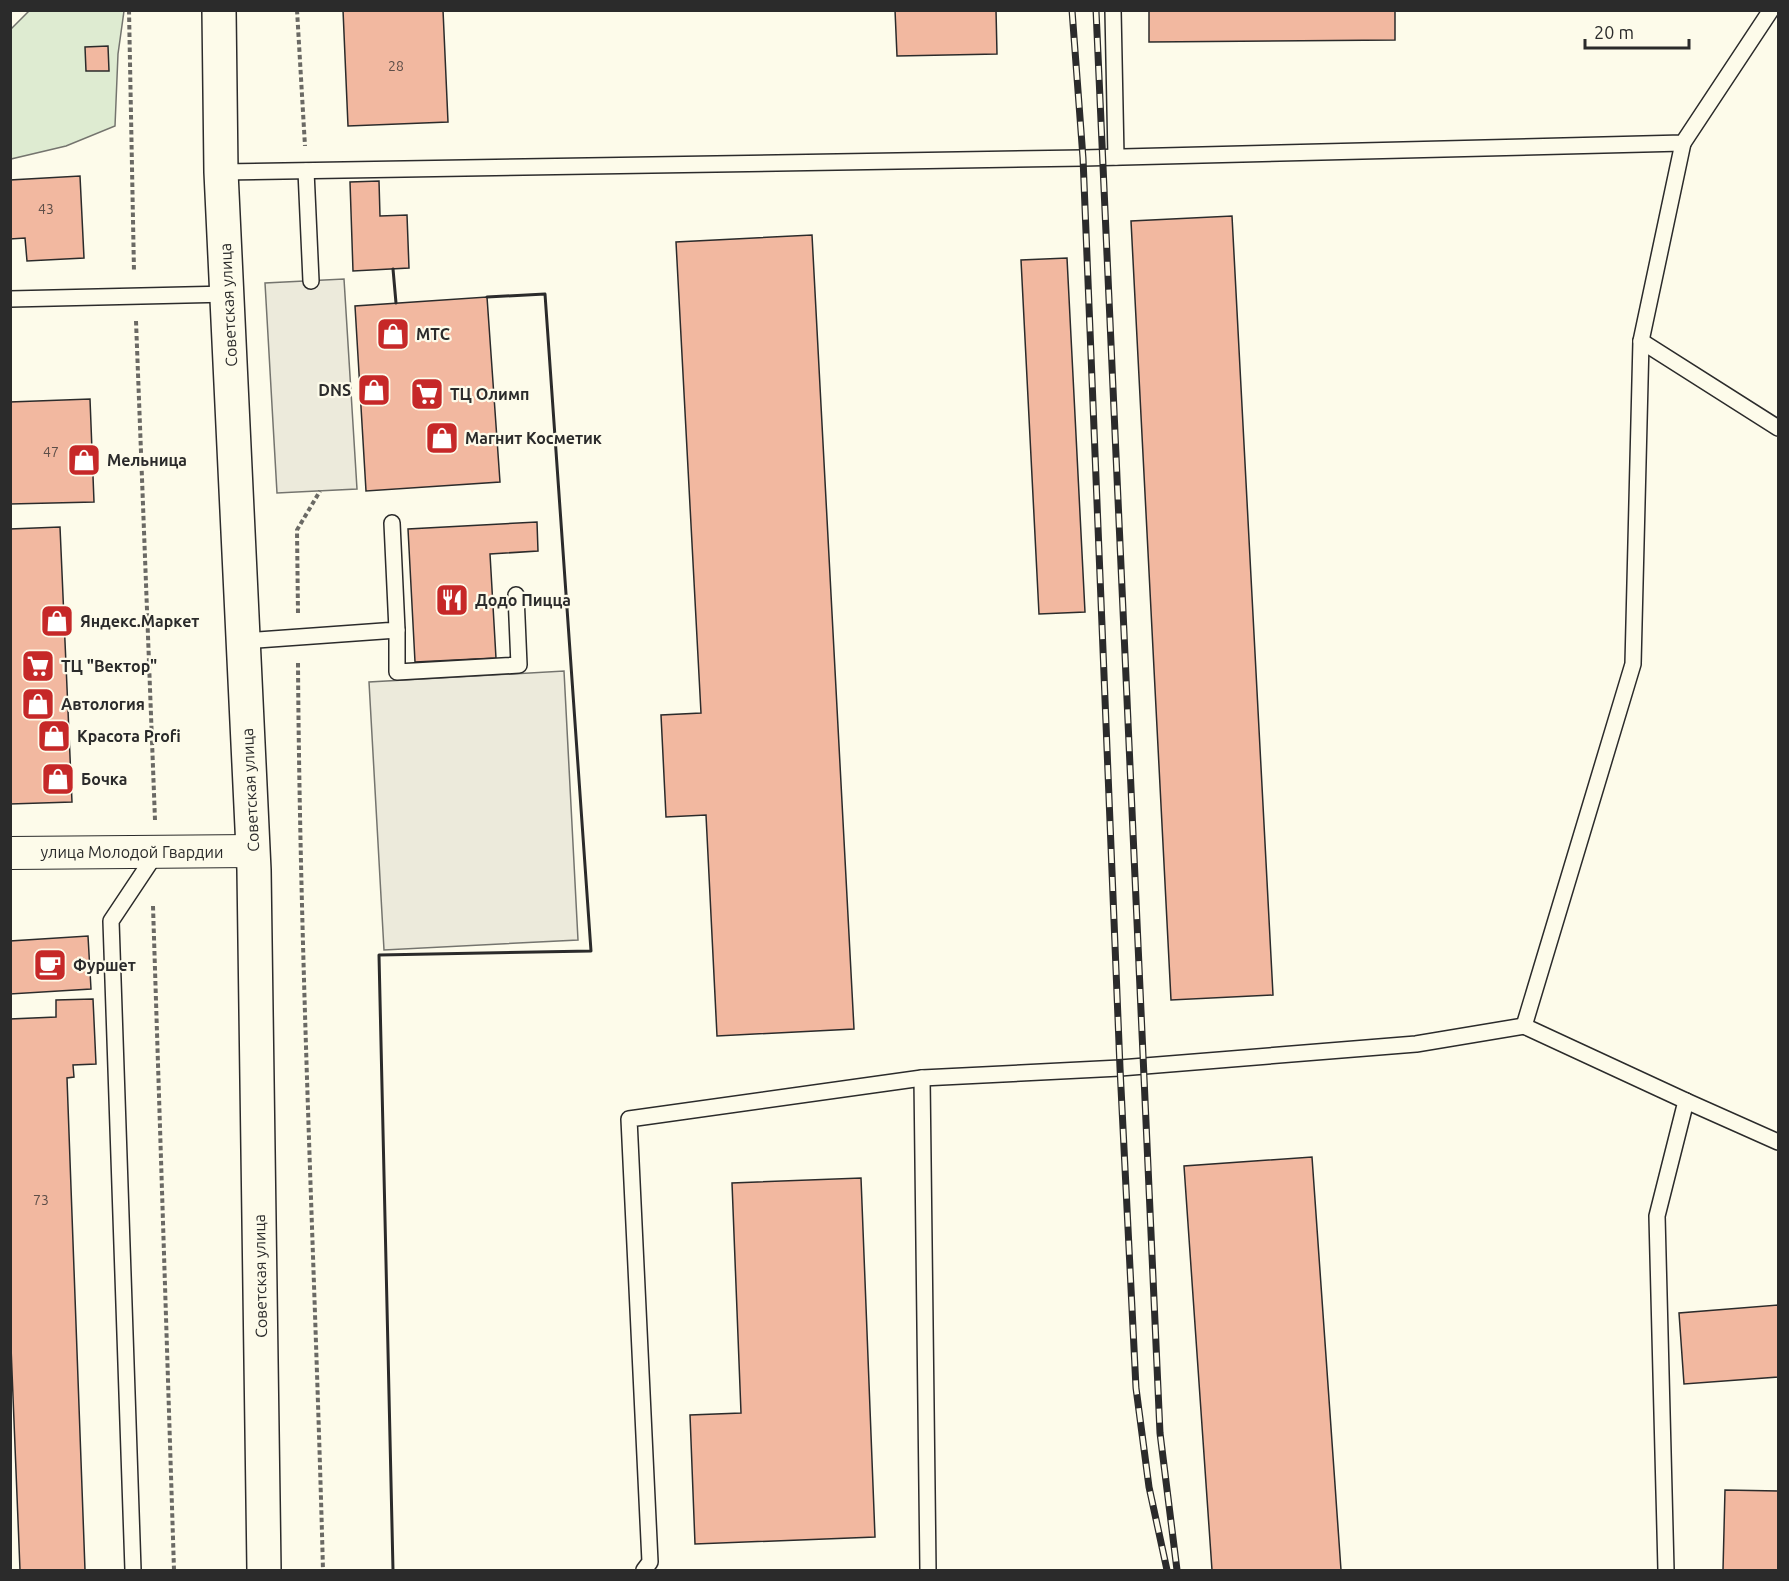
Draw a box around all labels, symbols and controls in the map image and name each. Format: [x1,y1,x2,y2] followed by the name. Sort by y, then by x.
[1585,12,1688,50] scale bar
[1594,22,1634,42] text: 20 m
[388,58,404,74] house number: 28
[38,201,54,217] house number: 43
[216,243,240,367] street label: Советская улица
[375,316,411,352] shop icon: МТС
[416,325,450,343] place label: МТС
[356,372,392,408] shop icon: DNS
[409,376,445,412] supermarket icon: ТЦ Олимп
[318,381,351,399] place label: DNS
[450,385,529,403] place label: ТЦ Олимп
[424,420,460,456] shop icon: Магнит Косметик
[465,429,602,447] place label: Магнит Косметик
[66,442,102,478] shop icon: Мельница
[43,444,59,460] house number: 47
[107,451,187,469] place label: Мельница
[434,582,470,618] restaurant icon: Додо Пицца
[475,591,571,609] place label: Додо Пицца
[39,603,75,639] shop icon: Яндекс.Маркет
[80,612,199,630] place label: Яндекс.Маркет
[20,648,56,684] supermarket icon: ТЦ "Вектор"
[61,657,157,675] place label: ТЦ "Вектор"
[20,686,56,722] shop icon: Автология
[61,695,145,713] place label: Автология
[36,718,72,754] shop icon: Красота Profi
[77,727,181,745] place label: Красота Profi
[238,728,262,852] street label: Советская улица
[40,761,76,797] shop icon: Бочка
[81,770,127,788] place label: Бочка
[41,843,223,861] street label: улица Молодой Гвардии
[32,947,68,983] cafe icon: Фуршет
[73,956,136,974] place label: Фуршет
[33,1192,49,1208] house number: 73
[250,1214,270,1338] street label: Советская улица

